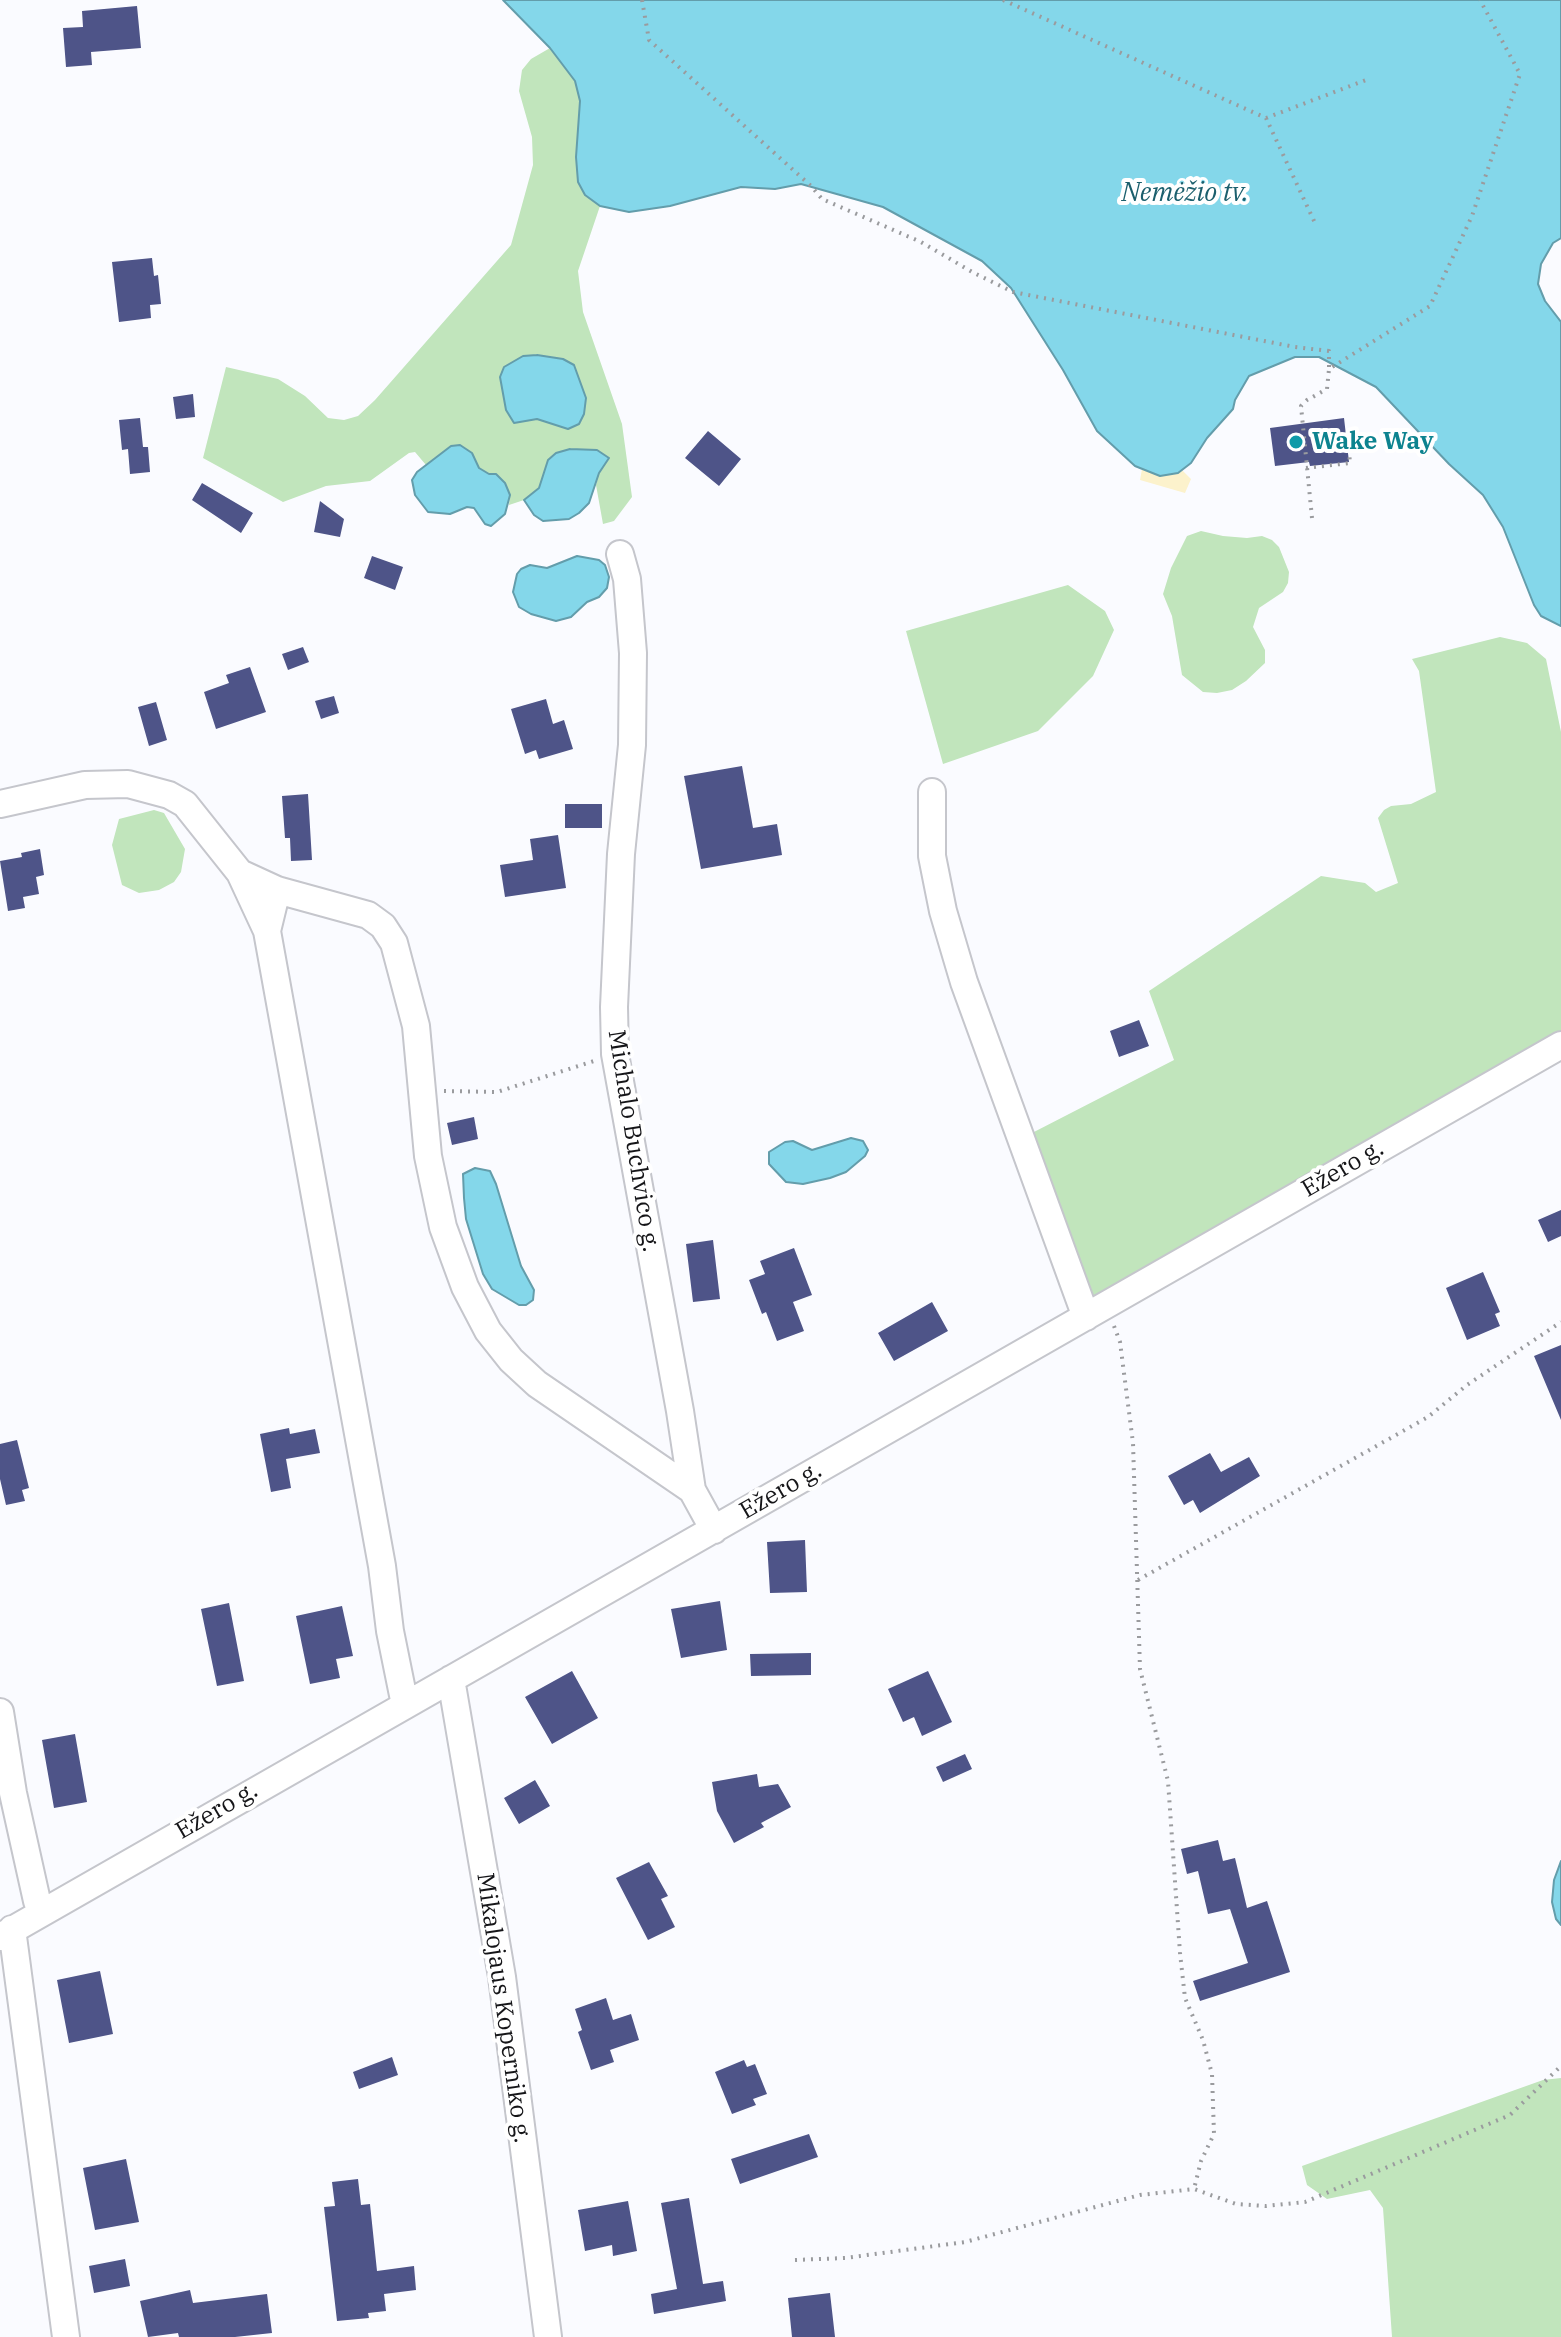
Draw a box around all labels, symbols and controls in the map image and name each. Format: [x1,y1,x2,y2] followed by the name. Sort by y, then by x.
[1121,177,1249,209] water label: Nemėžio tv.
[1312,428,1434,456] place label: Wake Way
[1287,433,1305,451] marker: Wake Way
[601,1028,665,1254] street label: Michalo Buchvico g.
[1297,1134,1389,1204] street label: Ežero g.
[735,1456,827,1526] street label: Ežero g.
[171,1776,263,1846] street label: Ežero g.
[470,1871,536,2145] street label: Mikalojaus Koperniko g.

